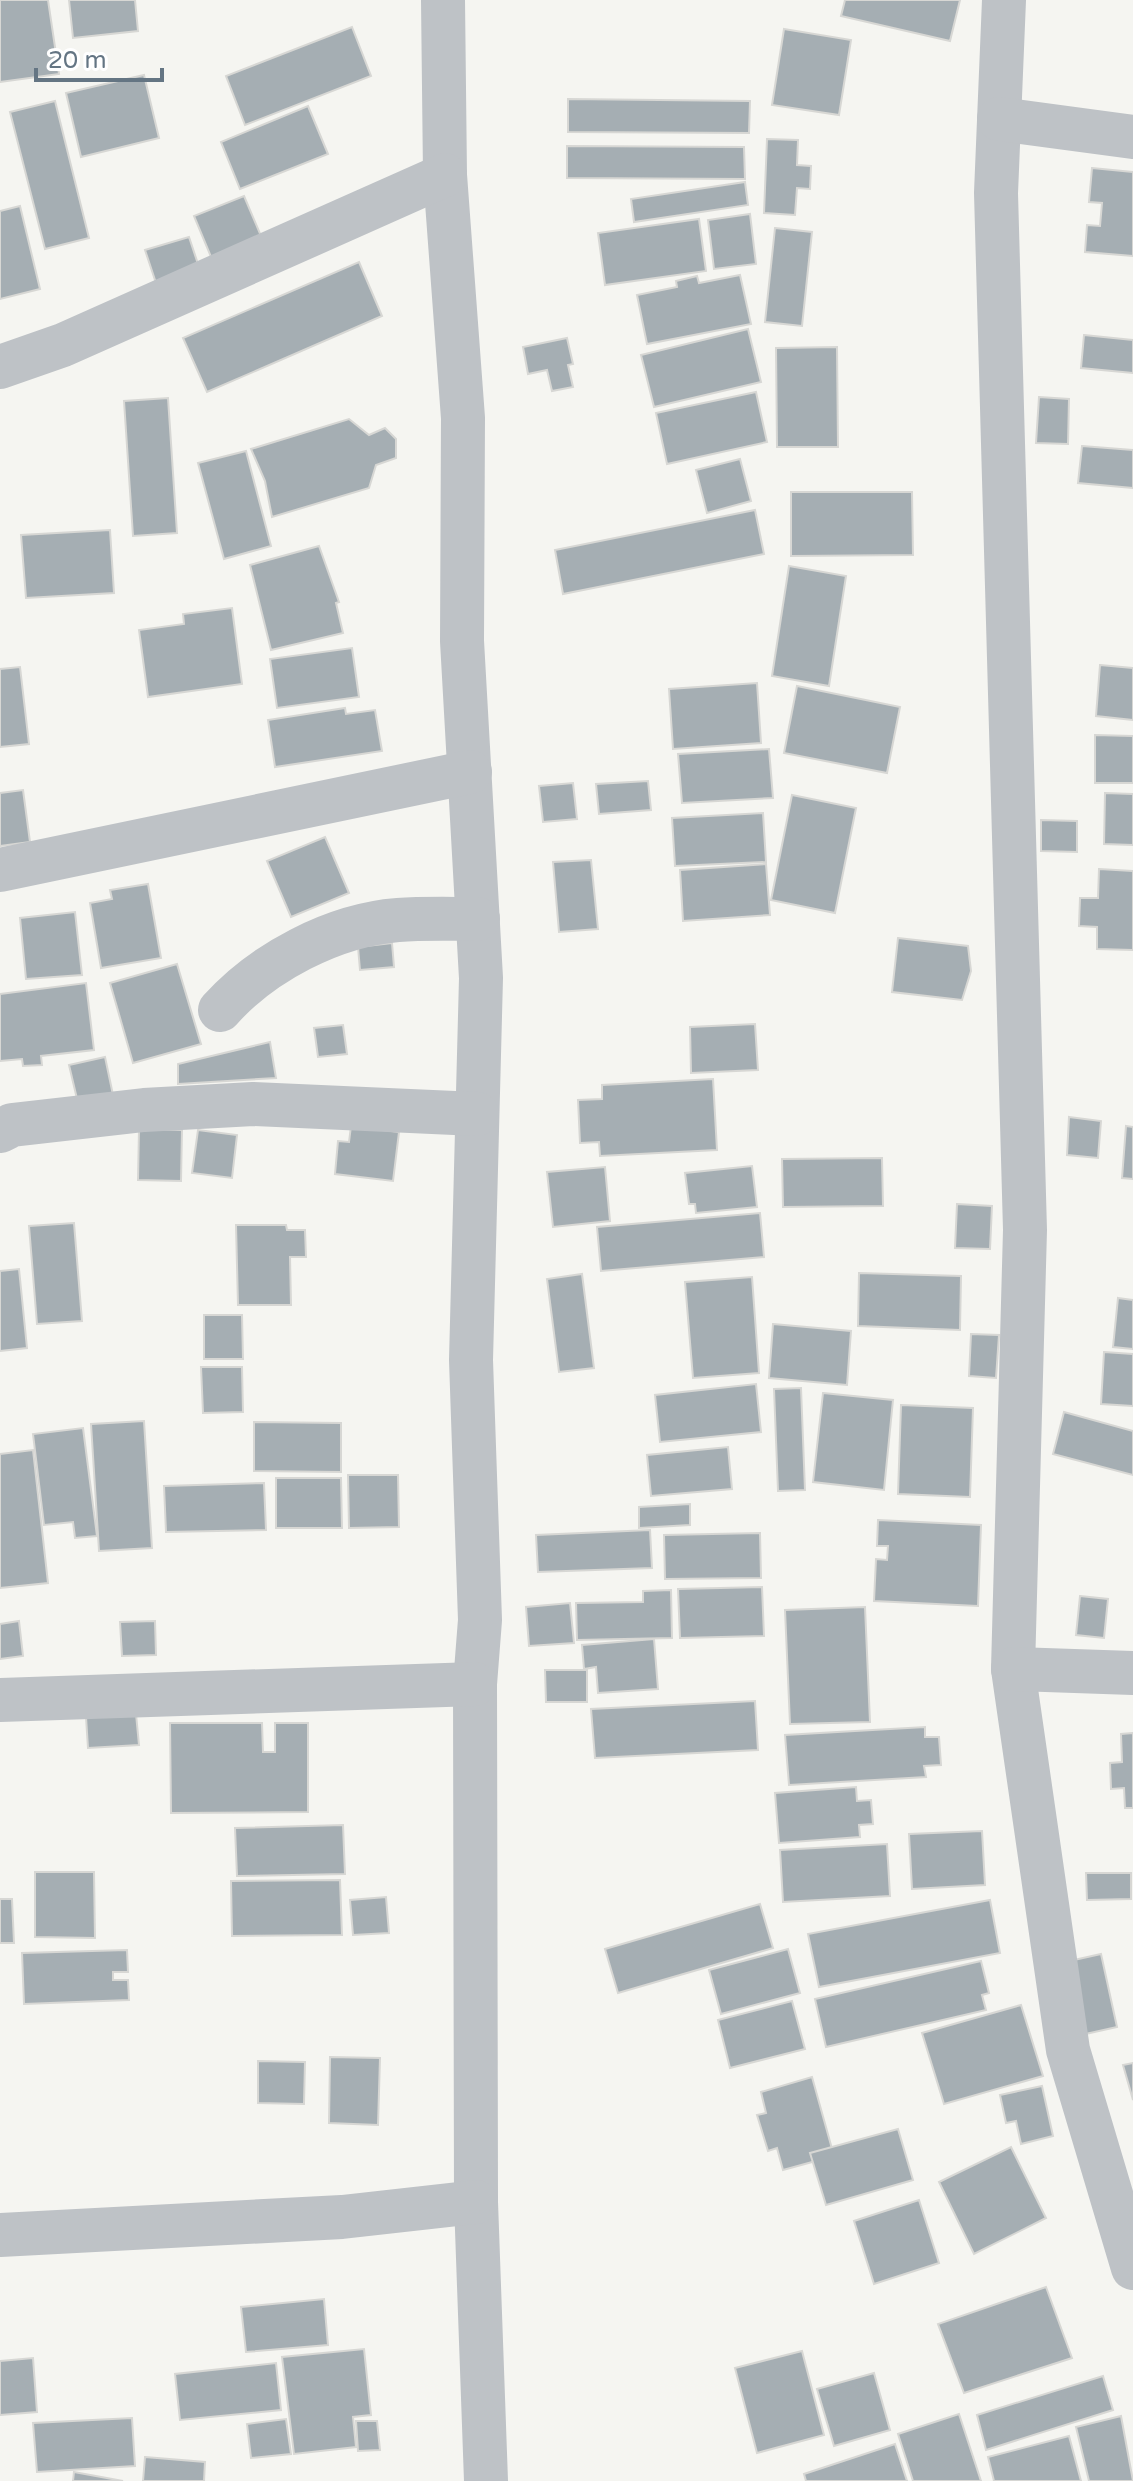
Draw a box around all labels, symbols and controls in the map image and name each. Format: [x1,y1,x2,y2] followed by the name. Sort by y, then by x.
[36,32,162,82] scale bar
[48,46,106,75] text: 20 m

